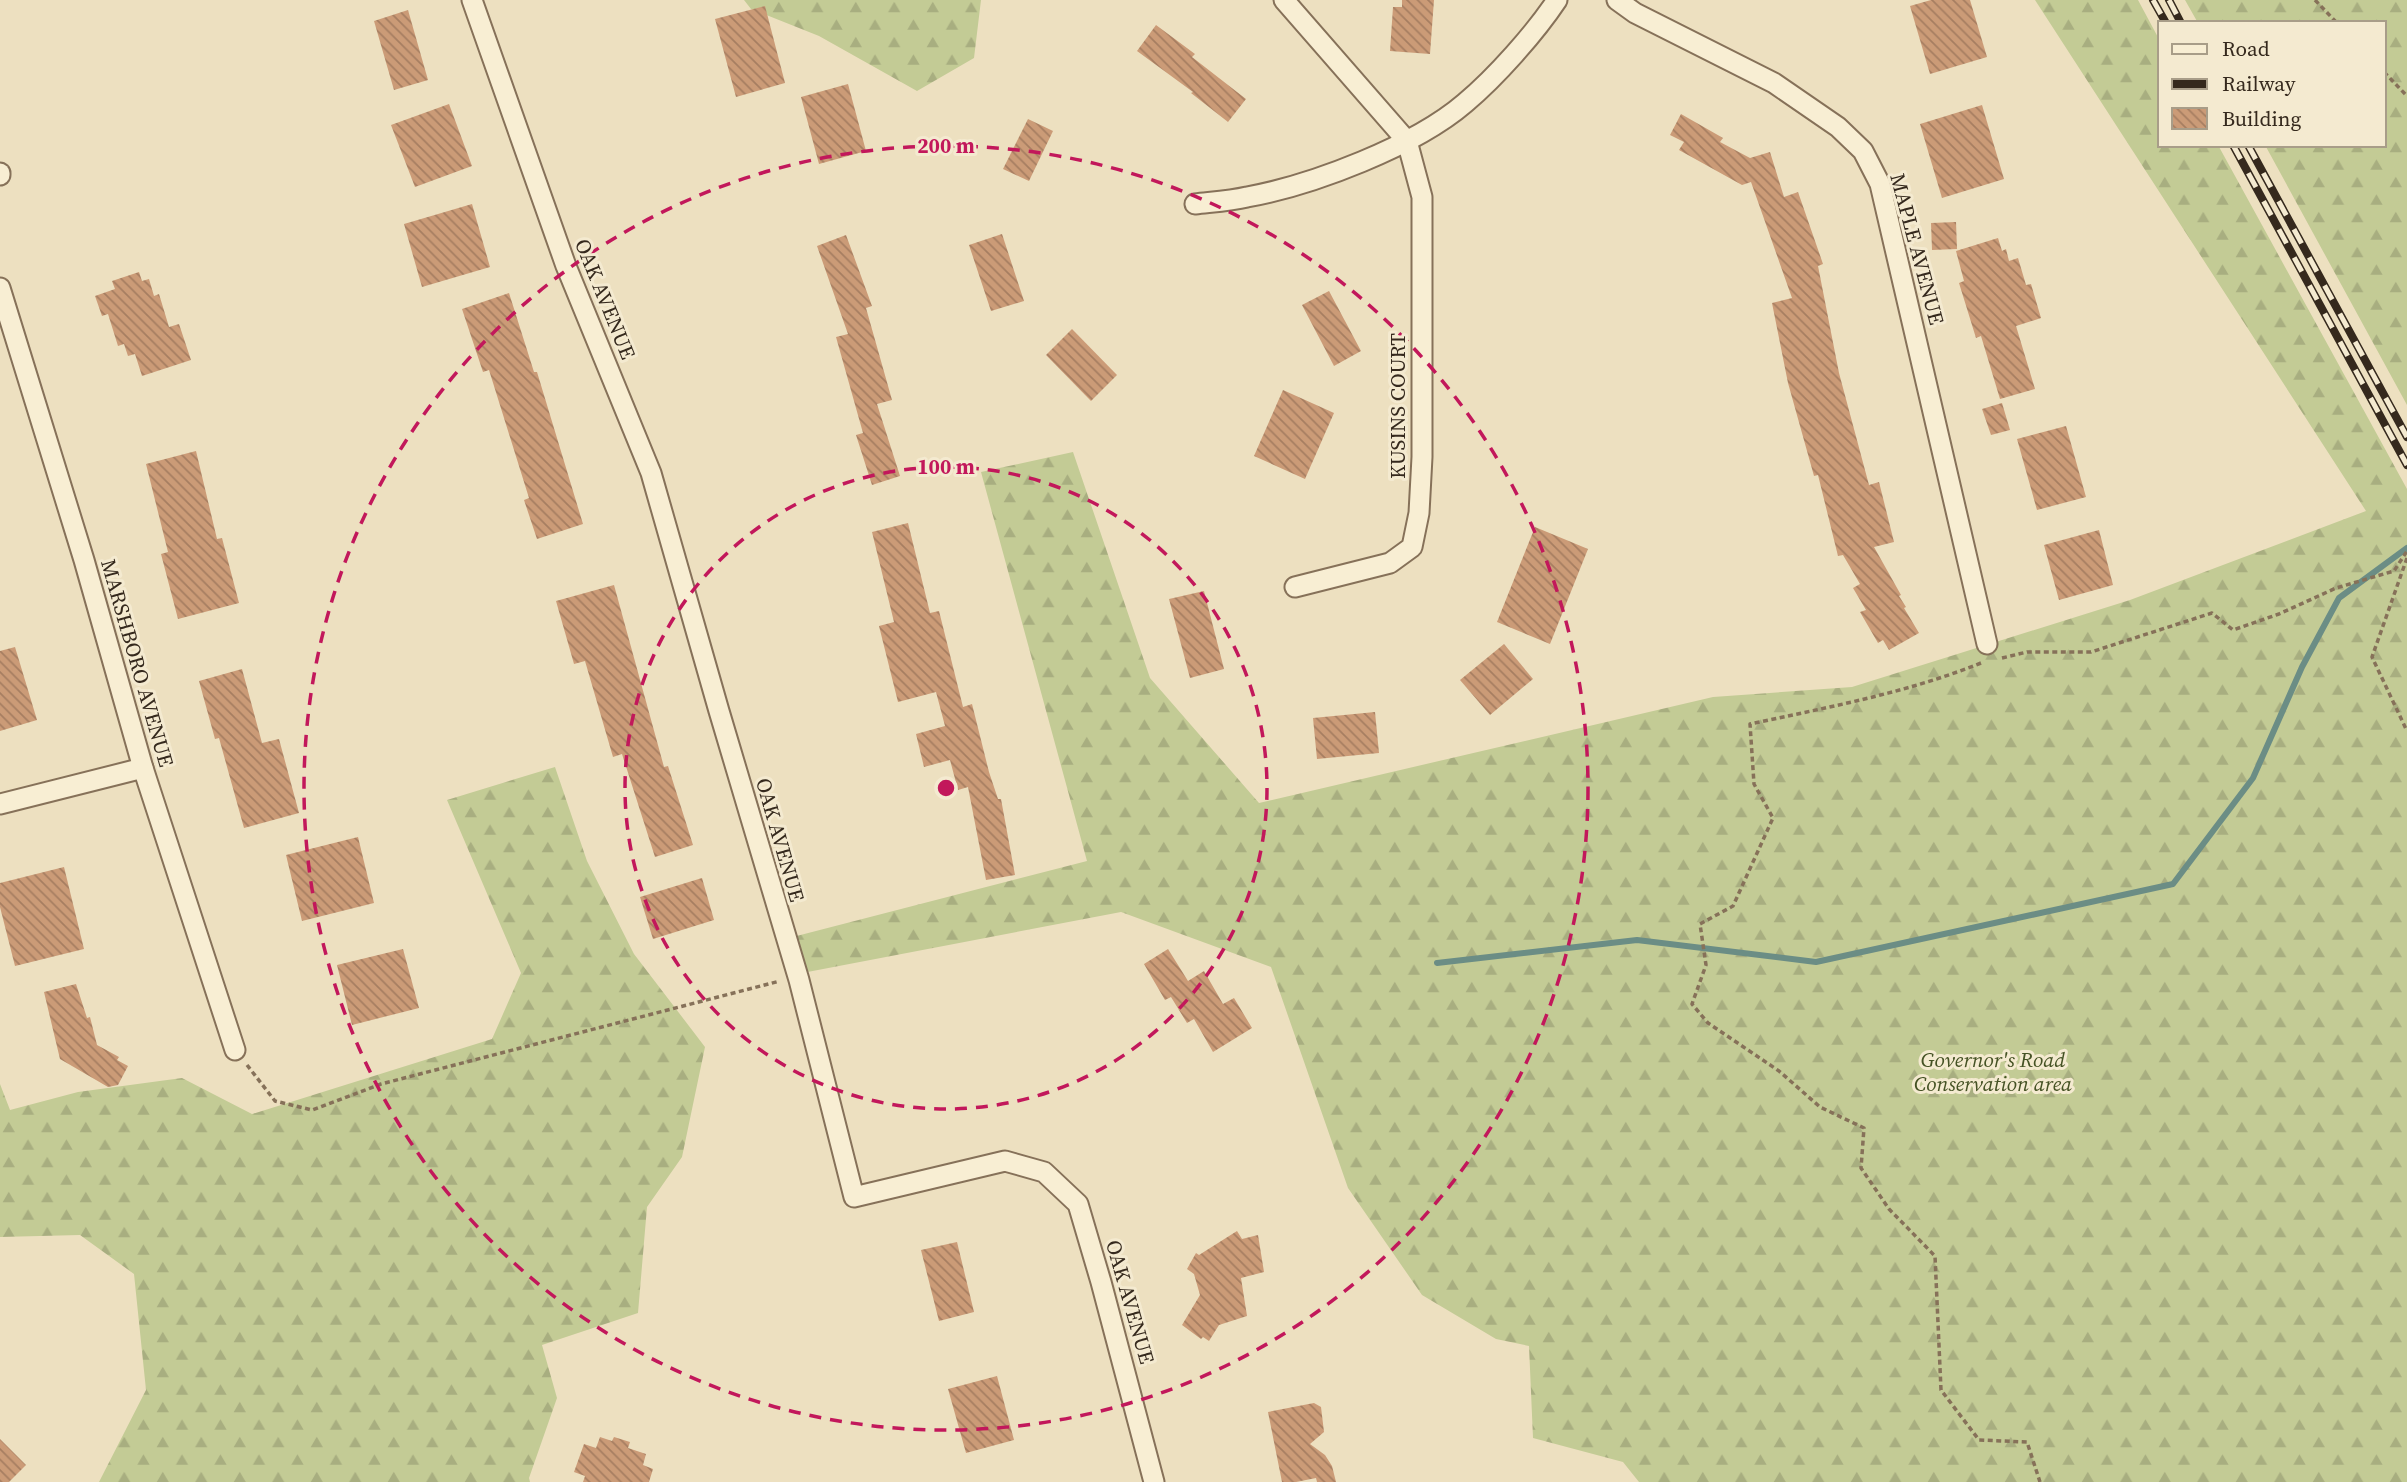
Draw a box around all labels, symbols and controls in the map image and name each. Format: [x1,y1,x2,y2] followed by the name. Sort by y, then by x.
[2158,21,2386,147] legend
[2222,34,2270,63] text: Road
[2222,69,2296,98] text: Railway
[2222,104,2301,133] text: Building
[917,131,975,160] text: 200 m
[1883,170,1952,328] street label: MAPLE AVENUE
[568,234,643,363] street label: OAK AVENUE
[1383,333,1412,479] street label: KUSINS COURT
[917,452,975,481] text: 100 m
[94,556,181,770] street label: MARSHBORO AVENUE
[749,775,812,905] street label: OAK AVENUE
[934,776,958,800] centre of rings
[1914,1045,2072,1098] park label: Governor's Road Conservation area
[1099,1237,1162,1367] street label: OAK AVENUE

